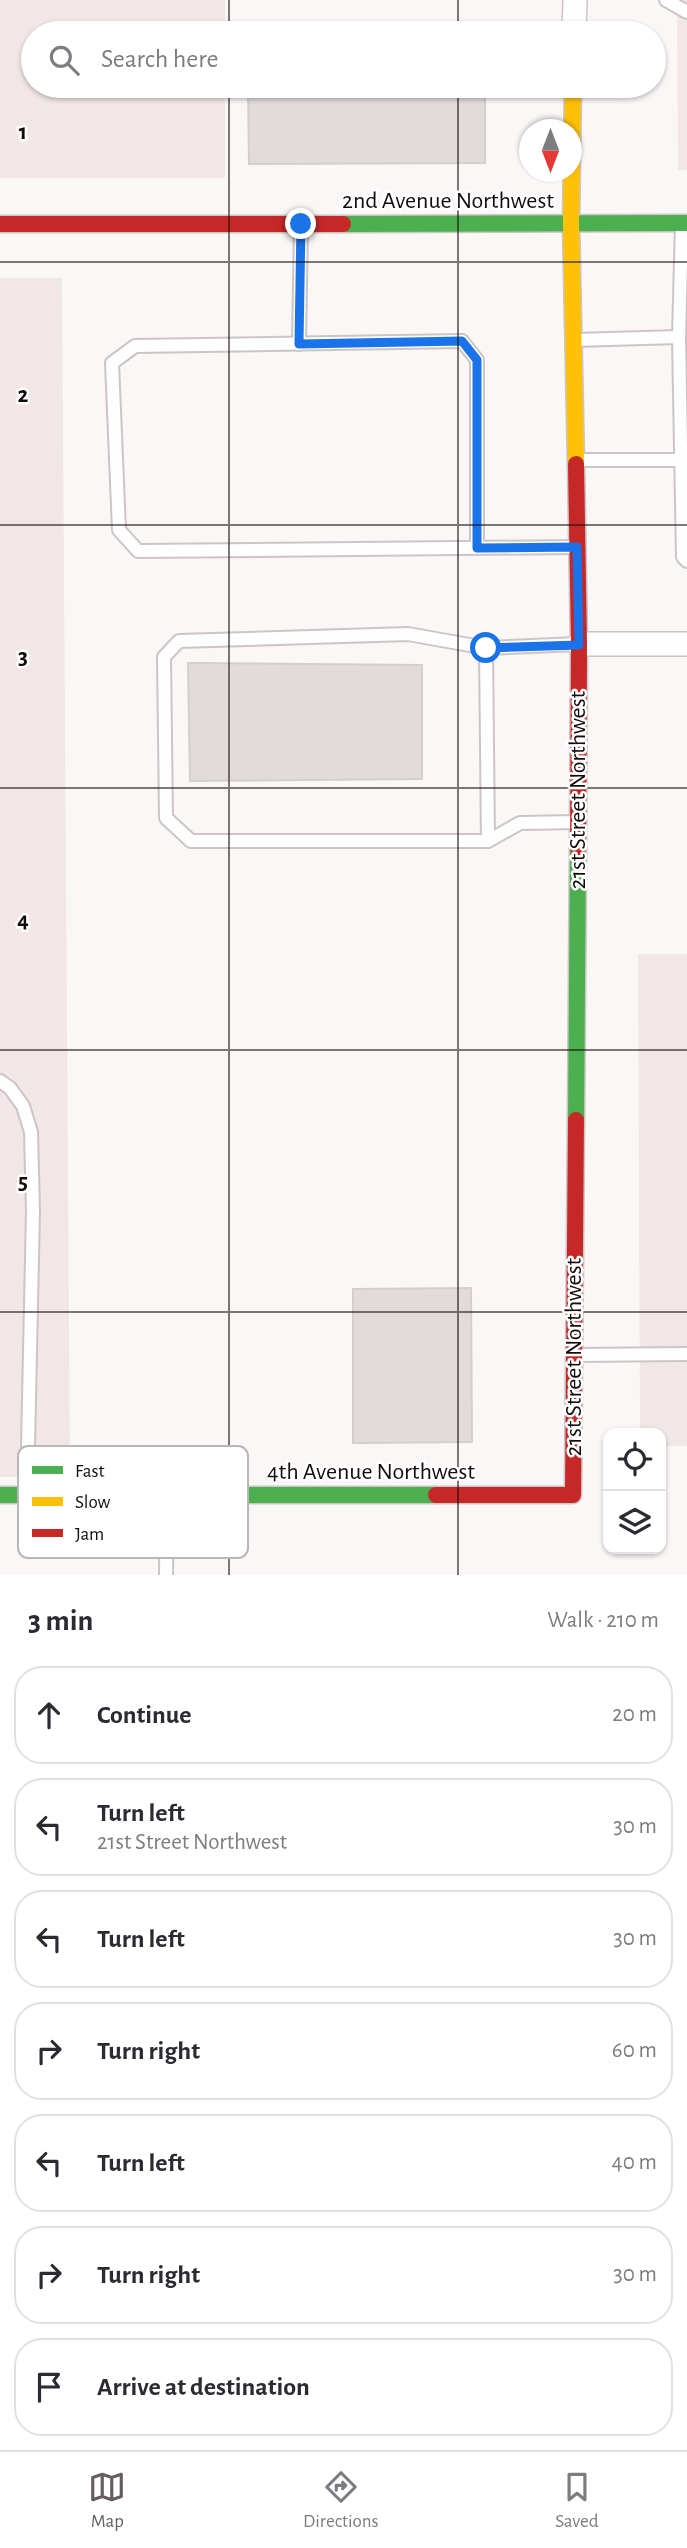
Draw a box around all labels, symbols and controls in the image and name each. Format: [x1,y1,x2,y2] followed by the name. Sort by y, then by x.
[21,21,666,98] search box
[45,41,83,79] icon: search
[101,46,219,72] text: Search here
[519,119,582,182] north arrow
[19,121,27,144] text: 1
[342,189,554,213] street label: 2nd Avenue Northwest
[285,208,316,239] route end
[18,384,29,407] text: 2
[470,632,501,663] route start
[18,646,28,669] text: 3
[566,690,590,889] street label: 21st Street Northwest
[17,909,29,932] text: 4
[18,1171,28,1194] text: 5
[562,1257,586,1456] street label: 21st Street Northwest
[603,1428,666,1554] map controls
[603,1428,666,1491] button: locate
[18,1446,248,1558] legend
[267,1460,475,1484] street label: 4th Avenue Northwest
[75,1462,105,1481] text: Fast
[603,1491,666,1554] button: layers
[75,1493,111,1512] text: Slow
[75,1525,104,1544] text: Jam
[28,1606,93,1636] text: 3 min
[547,1609,659,1632] text: Walk · 210 m
[30,1696,68,1734] icon: ahead
[97,1702,192,1728] text: Continue
[612,1703,657,1726] text: 20 m
[97,1800,185,1826] text: Turn left
[30,1808,68,1846] icon: left
[613,1815,657,1838] text: 30 m
[97,1831,287,1854] text: 21st Street Northwest
[30,1920,68,1958] icon: left
[97,1926,185,1952] text: Turn left
[613,1927,657,1950] text: 30 m
[30,2032,68,2070] icon: right
[97,2038,200,2064] text: Turn right
[612,2039,657,2062] text: 60 m
[30,2144,68,2182] icon: left
[97,2150,185,2176] text: Turn left
[612,2151,657,2174] text: 40 m
[30,2256,68,2294] icon: right
[97,2262,200,2288] text: Turn right
[613,2263,657,2286] text: 30 m
[30,2368,68,2406] icon: arrive
[97,2374,310,2400] text: Arrive at destination
[88,2468,126,2533] tab: Map
[303,2468,379,2533] tab: Directions
[555,2468,599,2533] tab: Saved

